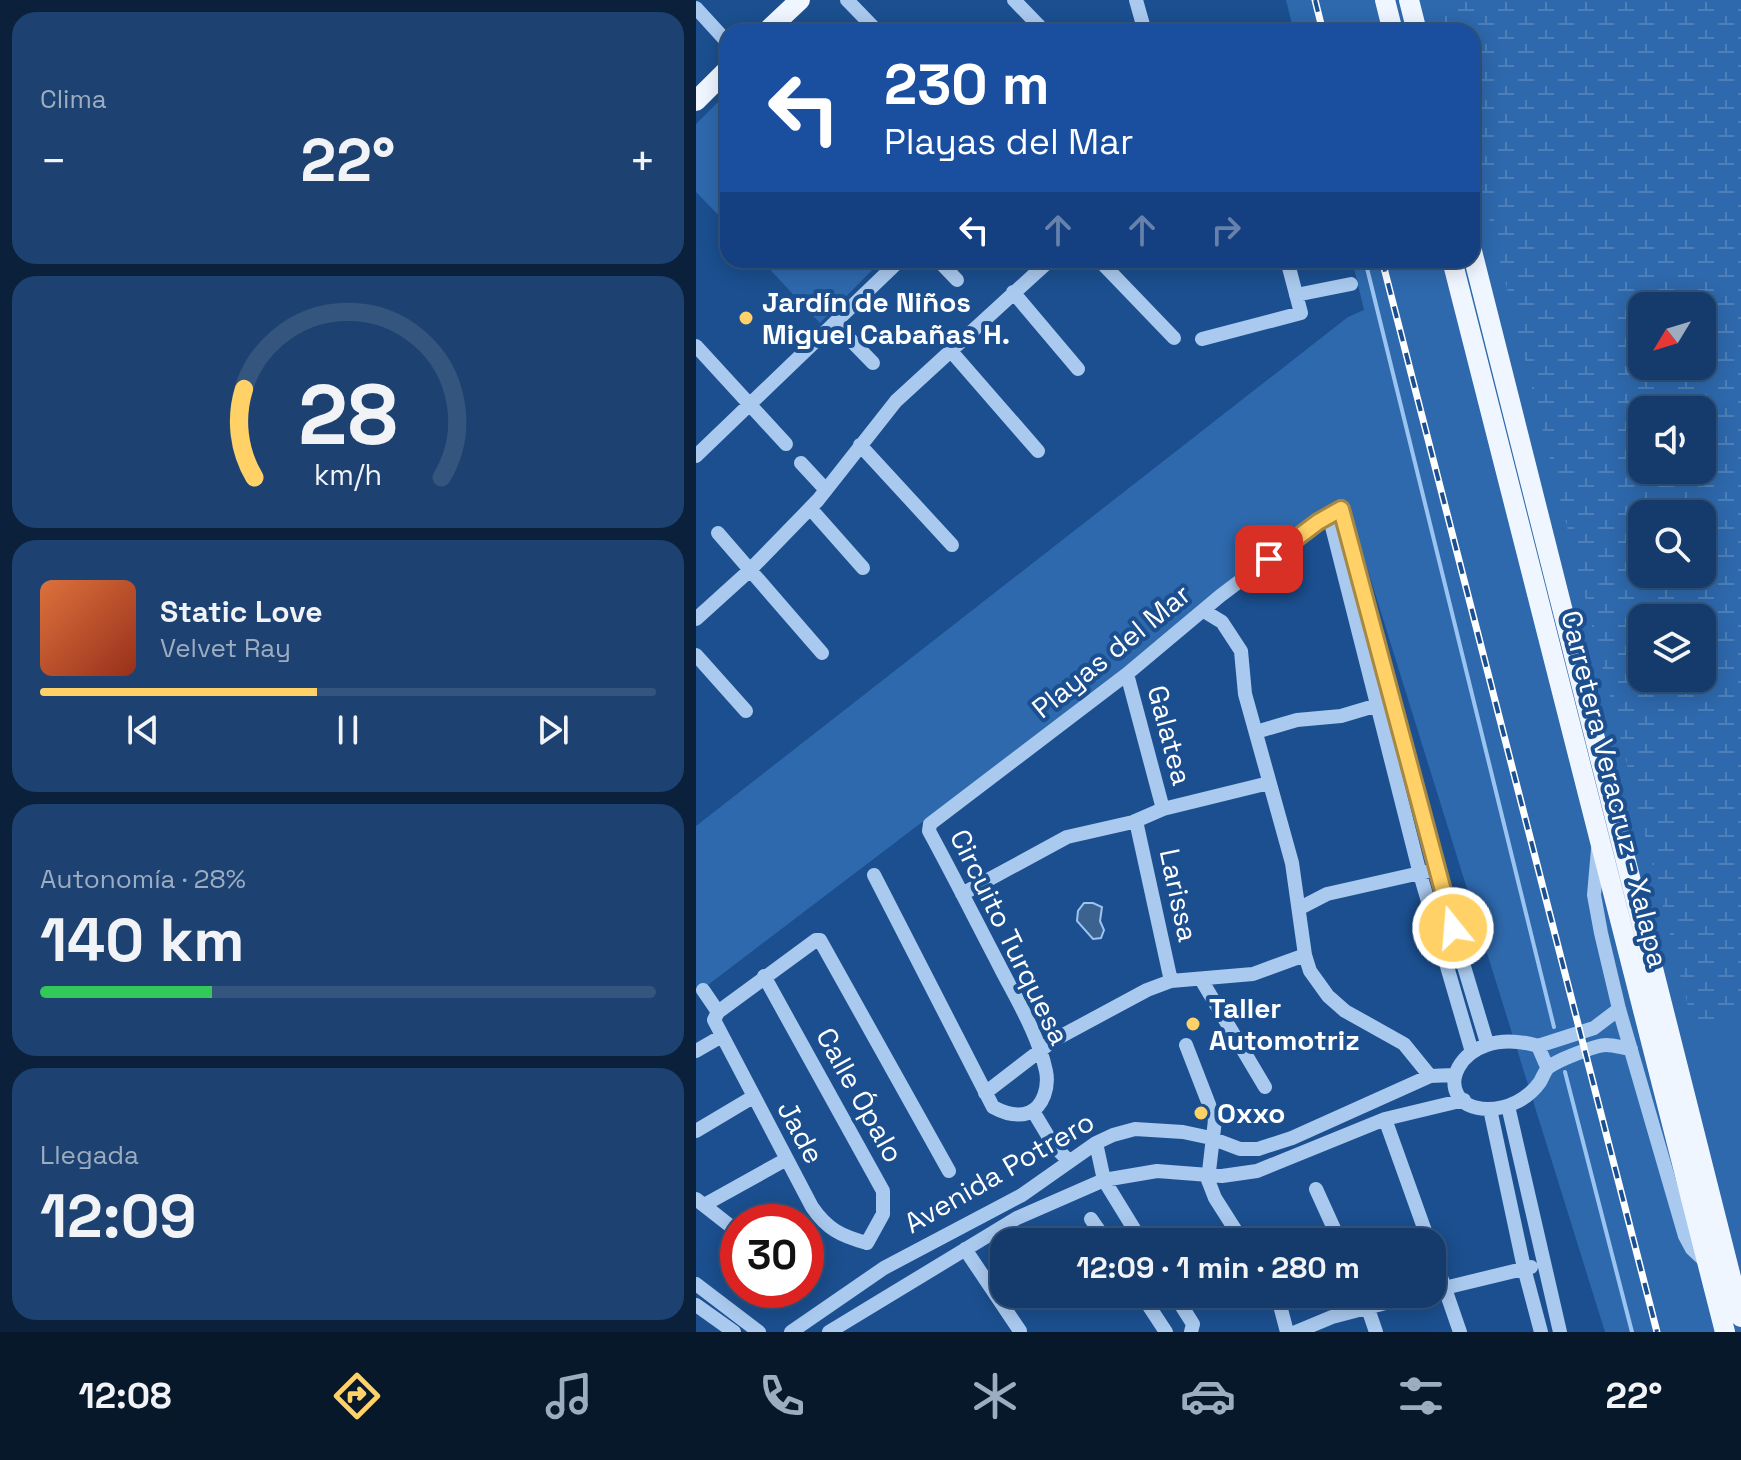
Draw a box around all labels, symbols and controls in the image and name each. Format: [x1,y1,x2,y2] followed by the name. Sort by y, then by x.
[884,49,1050,120] text: 230 m
[752,56,856,160] icon: left
[40,82,107,116] text: Clima
[884,119,1134,165] text: Playas del Mar
[301,122,395,199] text: 22°
[40,133,67,189] text: −
[629,133,656,189] text: +
[952,208,996,252] icon: left
[1036,208,1080,252] icon: ahead
[1120,208,1164,252] icon: ahead
[1204,208,1248,252] icon: right
[762,284,1010,352] place label: Jardín de Niños Miguel Cabañas H.
[1628,292,1716,380] north arrow
[1628,292,1716,692] map controls
[737,309,755,327] marker: Jardín de Niños Miguel Cabañas H.
[298,362,398,468] text: 28
[1628,396,1716,484] button: sound
[314,457,382,493] text: km/h
[1628,500,1716,588] button: search
[1235,525,1303,593] pin
[1247,537,1291,581] icon: arrive
[1024,576,1198,726] street label: Playas del Mar
[160,592,323,631] text: Static Love
[1628,604,1716,692] button: layers
[1553,607,1677,971] street label: Carretera Veracruz - Xalapa
[160,631,291,665] text: Velvet Ray
[1139,681,1201,789] street label: Galatea
[121,708,165,752] icon: previous
[326,708,370,752] icon: pause
[531,708,575,752] icon: next
[942,823,1078,1051] street label: Circuito Turquesa
[1152,845,1206,945] street label: Larissa
[40,862,246,896] text: Autonomía · 28%
[1411,886,1495,970] position arrow
[40,902,244,979] text: 140 km
[1209,990,1360,1058] place label: Taller Automotriz
[1184,1015,1202,1033] marker: Taller Automotriz
[808,1021,912,1169] street label: Calle Ópalo
[770,1094,832,1170] street label: Jade
[1217,1095,1285,1131] place label: Oxxo
[898,1103,1100,1241] street label: Avenida Potrero
[1192,1104,1210,1122] marker: Oxxo
[40,1138,139,1172] text: Llegada
[40,1178,197,1255] text: 12:09
[720,1204,824,1308] speed limit sign: 30
[1076,1248,1360,1287] text: 12:09 · 1 min · 280 m
[329,1368,385,1424] icon: directions
[541,1368,597,1424] icon: music
[754,1368,810,1424] icon: phone
[967,1368,1023,1424] icon: climate
[1180,1368,1236,1424] icon: car
[1393,1368,1449,1424] icon: filters
[78,1373,172,1419] text: 12:08
[1606,1373,1662,1419] text: 22°

